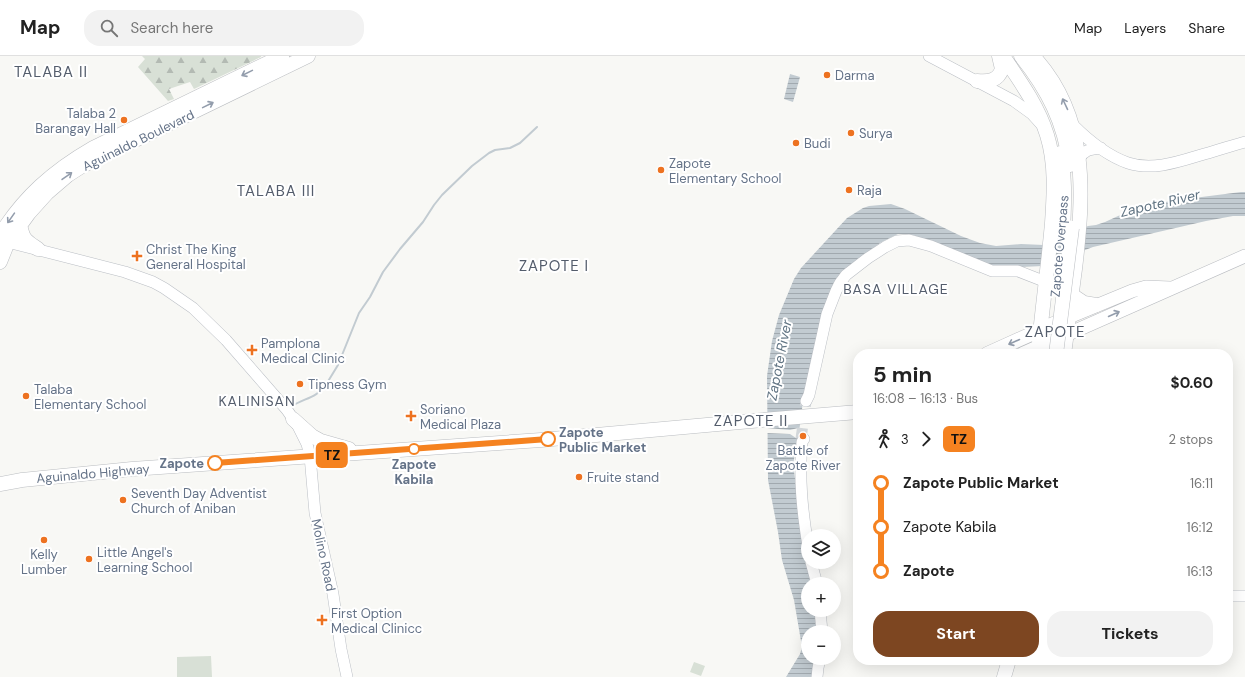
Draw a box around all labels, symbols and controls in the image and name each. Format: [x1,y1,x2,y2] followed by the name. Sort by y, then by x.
[84,10,364,46] search box
[20,15,60,40] text: Map
[98,17,120,39] icon: search
[130,18,213,38] text: Search here
[1074,19,1102,37] text: Map
[1124,19,1166,37] text: Layers
[1188,19,1225,37] text: Share
[14,62,88,82] district label: TALABA II
[835,67,874,84] place label: Darma
[242,70,254,77] one-way arrow
[822,70,832,80] marker: Darma
[1061,99,1068,111] one-way arrow
[201,101,213,108] one-way arrow
[35,105,116,137] place label: Talaba 2 Barangay Hall
[79,106,197,175] street label: Aguinaldo Boulevard
[119,115,129,125] marker: Talaba 2 Barangay Hall
[859,125,893,142] place label: Surya
[846,128,856,138] marker: Surya
[804,135,831,152] place label: Budi
[791,138,801,148] marker: Budi
[669,155,782,187] place label: Zapote Elementary School
[656,165,666,175] marker: Zapote Elementary School
[61,172,72,180] one-way arrow
[237,181,315,201] district label: TALABA III
[857,182,882,199] place label: Raja
[844,185,854,195] marker: Raja
[1118,185,1203,221] water label: Zapote River
[1047,194,1072,298] street label: Zapote Overpass
[7,213,15,224] one-way arrow
[146,241,246,273] place label: Christ The King General Hospital
[131,250,143,262] marker: Christ The King General Hospital
[519,256,589,276] district label: ZAPOTE I
[843,280,949,298] district label: BASA VILLAGE
[1107,310,1119,317] one-way arrow
[762,317,796,402] water label: Zapote River
[1025,322,1085,342] district label: ZAPOTE
[261,335,345,367] place label: Pamplona Medical Clinic
[1008,339,1020,346] one-way arrow
[246,344,258,356] marker: Pamplona Medical Clinic
[873,360,932,389] text: 5 min
[1171,373,1213,393] text: $0.60
[308,376,387,393] place label: Tipness Gym
[295,379,305,389] marker: Tipness Gym
[34,381,147,413] place label: Talaba Elementary School
[873,390,978,407] text: 16:08 – 16:13 · Bus
[21,391,31,401] marker: Talaba Elementary School
[218,392,296,410] district label: KALINISAN
[420,401,501,433] place label: Soriano Medical Plaza
[405,410,417,422] marker: Soriano Medical Plaza
[714,411,788,431] district label: ZAPOTE II
[559,424,646,456] place label: Zapote Public Market
[873,428,895,450] icon: walk
[915,428,937,450] icon: forward
[951,430,967,448] text: TZ
[540,431,556,447] marker: Zapote Public Market
[798,431,808,441] marker: Battle of Zapote River
[901,431,909,448] text: 3
[1169,431,1213,448] text: 2 stops
[314,442,350,468] line badge: TZ
[765,442,841,474] place label: Battle of Zapote River
[408,443,420,455] marker: Zapote Kabila
[324,446,340,464] text: TZ
[159,455,204,472] place label: Zapote
[207,455,223,471] marker: Zapote
[392,456,436,488] place label: Zapote Kabila
[36,460,150,487] street label: Aguinaldo Highway
[587,469,659,486] place label: Fruite stand
[574,472,584,482] marker: Fruite stand
[903,473,1059,493] text: Zapote Public Market
[1190,475,1213,492] text: 16:11
[131,485,267,517] place label: Seventh Day Adventist Church of Aniban
[118,495,128,505] marker: Seventh Day Adventist Church of Aniban
[308,517,339,593] street label: Molino Road
[903,517,997,537] text: Zapote Kabila
[1187,519,1213,536] text: 16:12
[801,529,841,665] map controls
[801,529,841,569] button: layers
[39,535,49,545] marker: Kelly Lumber
[97,544,192,576] place label: Little Angel's Learning School
[21,546,67,578] place label: Kelly Lumber
[84,554,94,564] marker: Little Angel's Learning School
[903,561,954,581] text: Zapote
[1186,563,1213,580] text: 16:13
[801,577,841,617] button: +
[331,605,422,637] place label: First Option Medical Clinicc
[873,611,1039,657] button: Start
[1047,611,1213,657] button: Tickets
[316,614,328,626] marker: First Option Medical Clinicc
[801,625,841,665] button: −

